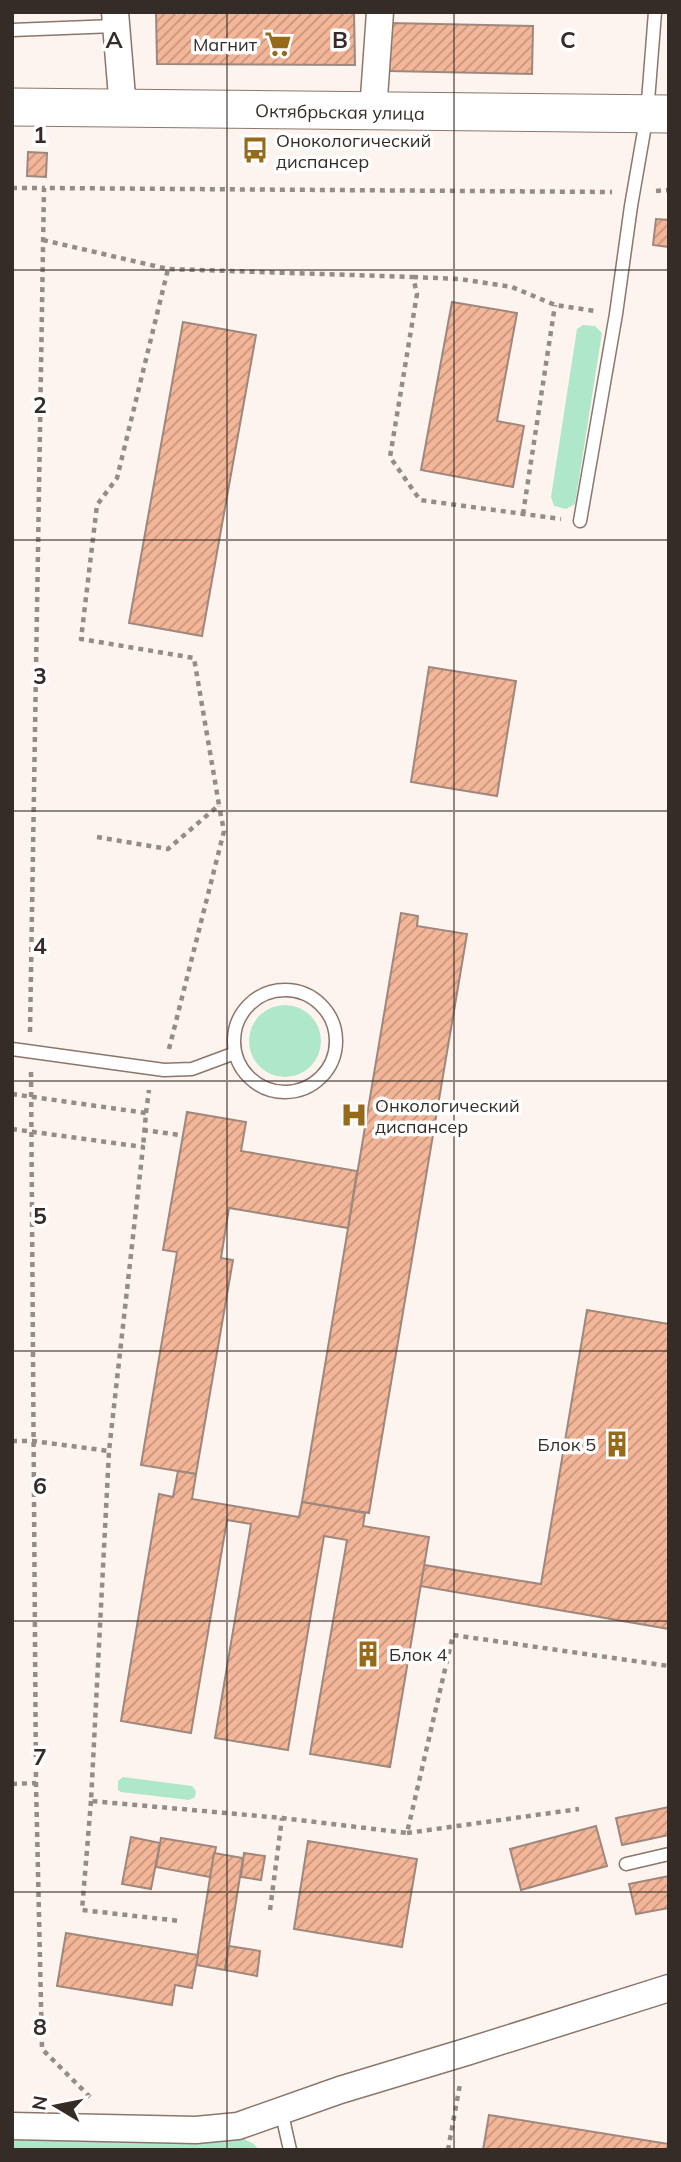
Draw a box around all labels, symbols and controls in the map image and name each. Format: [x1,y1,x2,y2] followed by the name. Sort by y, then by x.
[105,25,123,54] text: A
[332,25,348,54] text: B
[560,25,576,54] text: C
[263,29,293,59] supermarket icon: Магнит
[193,33,258,56] place label: Магнит
[255,99,425,125] street label: Октябрьская улица
[33,120,47,149] text: 1
[276,129,431,173] place label: Онокологический диспансер
[240,135,270,165] bus stop icon: Онокологический диспансер
[33,390,47,419] text: 2
[33,661,47,690] text: 3
[33,931,47,960] text: 4
[375,1094,520,1138] place label: Онкологический диспансер
[339,1100,369,1130] hospital icon: Онкологический диспансер
[33,1201,47,1230] text: 5
[602,1429,632,1459] building icon: Блок 5
[538,1433,596,1456] place label: Блок 5
[33,1471,47,1500] text: 6
[353,1639,383,1669] building icon: Блок 4
[389,1643,448,1666] place label: Блок 4
[33,1742,47,1771] text: 7
[33,2012,47,2041] text: 8
[21,2071,91,2141] north arrow
[26,2094,52,2112] text: N

